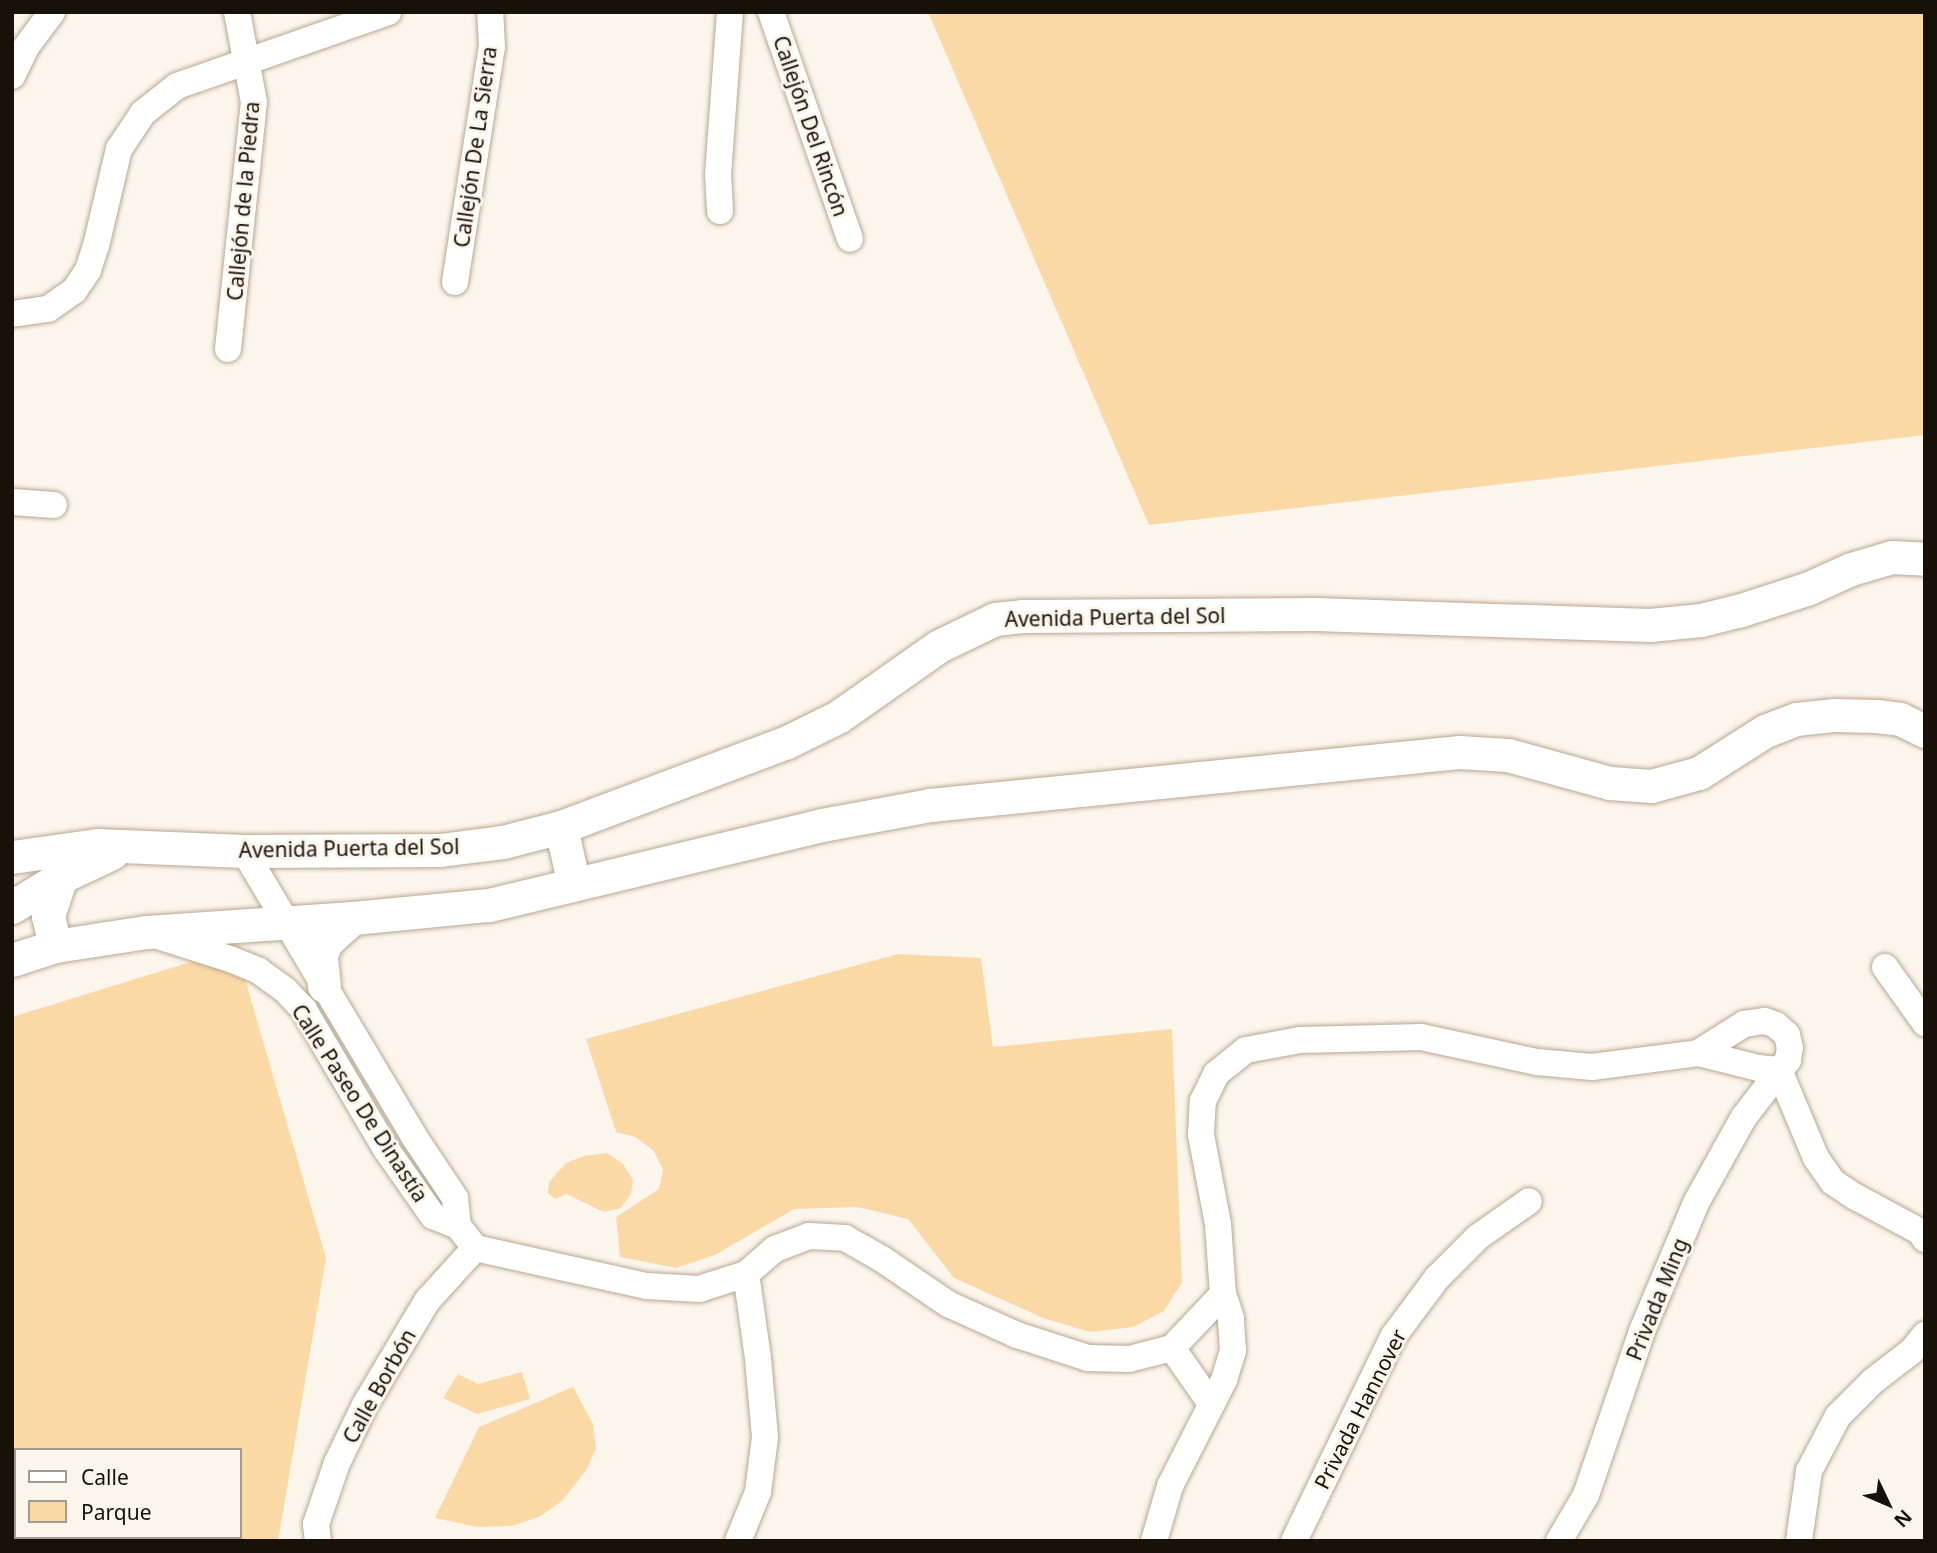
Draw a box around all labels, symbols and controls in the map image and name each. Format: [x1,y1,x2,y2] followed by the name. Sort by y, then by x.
[768,32,854,220] street label: Callejón Del Rincón
[448,45,502,249] street label: Callejón De La Sierra
[222,100,264,302] street label: Callejón de la Piedra
[1004,602,1226,632] street label: Avenida Puerta del Sol
[238,833,460,863] street label: Avenida Puerta del Sol
[287,999,433,1207] street label: Calle Paseo De Dinastía
[1621,1234,1693,1364] street label: Privada Ming
[337,1324,421,1448] street label: Calle Borbón
[1309,1325,1411,1493] street label: Privada Hannover
[14,1448,242,1539] legend
[81,1463,129,1491] text: Calle
[1853,1469,1923,1539] north arrow
[81,1498,151,1526] text: Parque
[1888,1504,1918,1533] text: N

